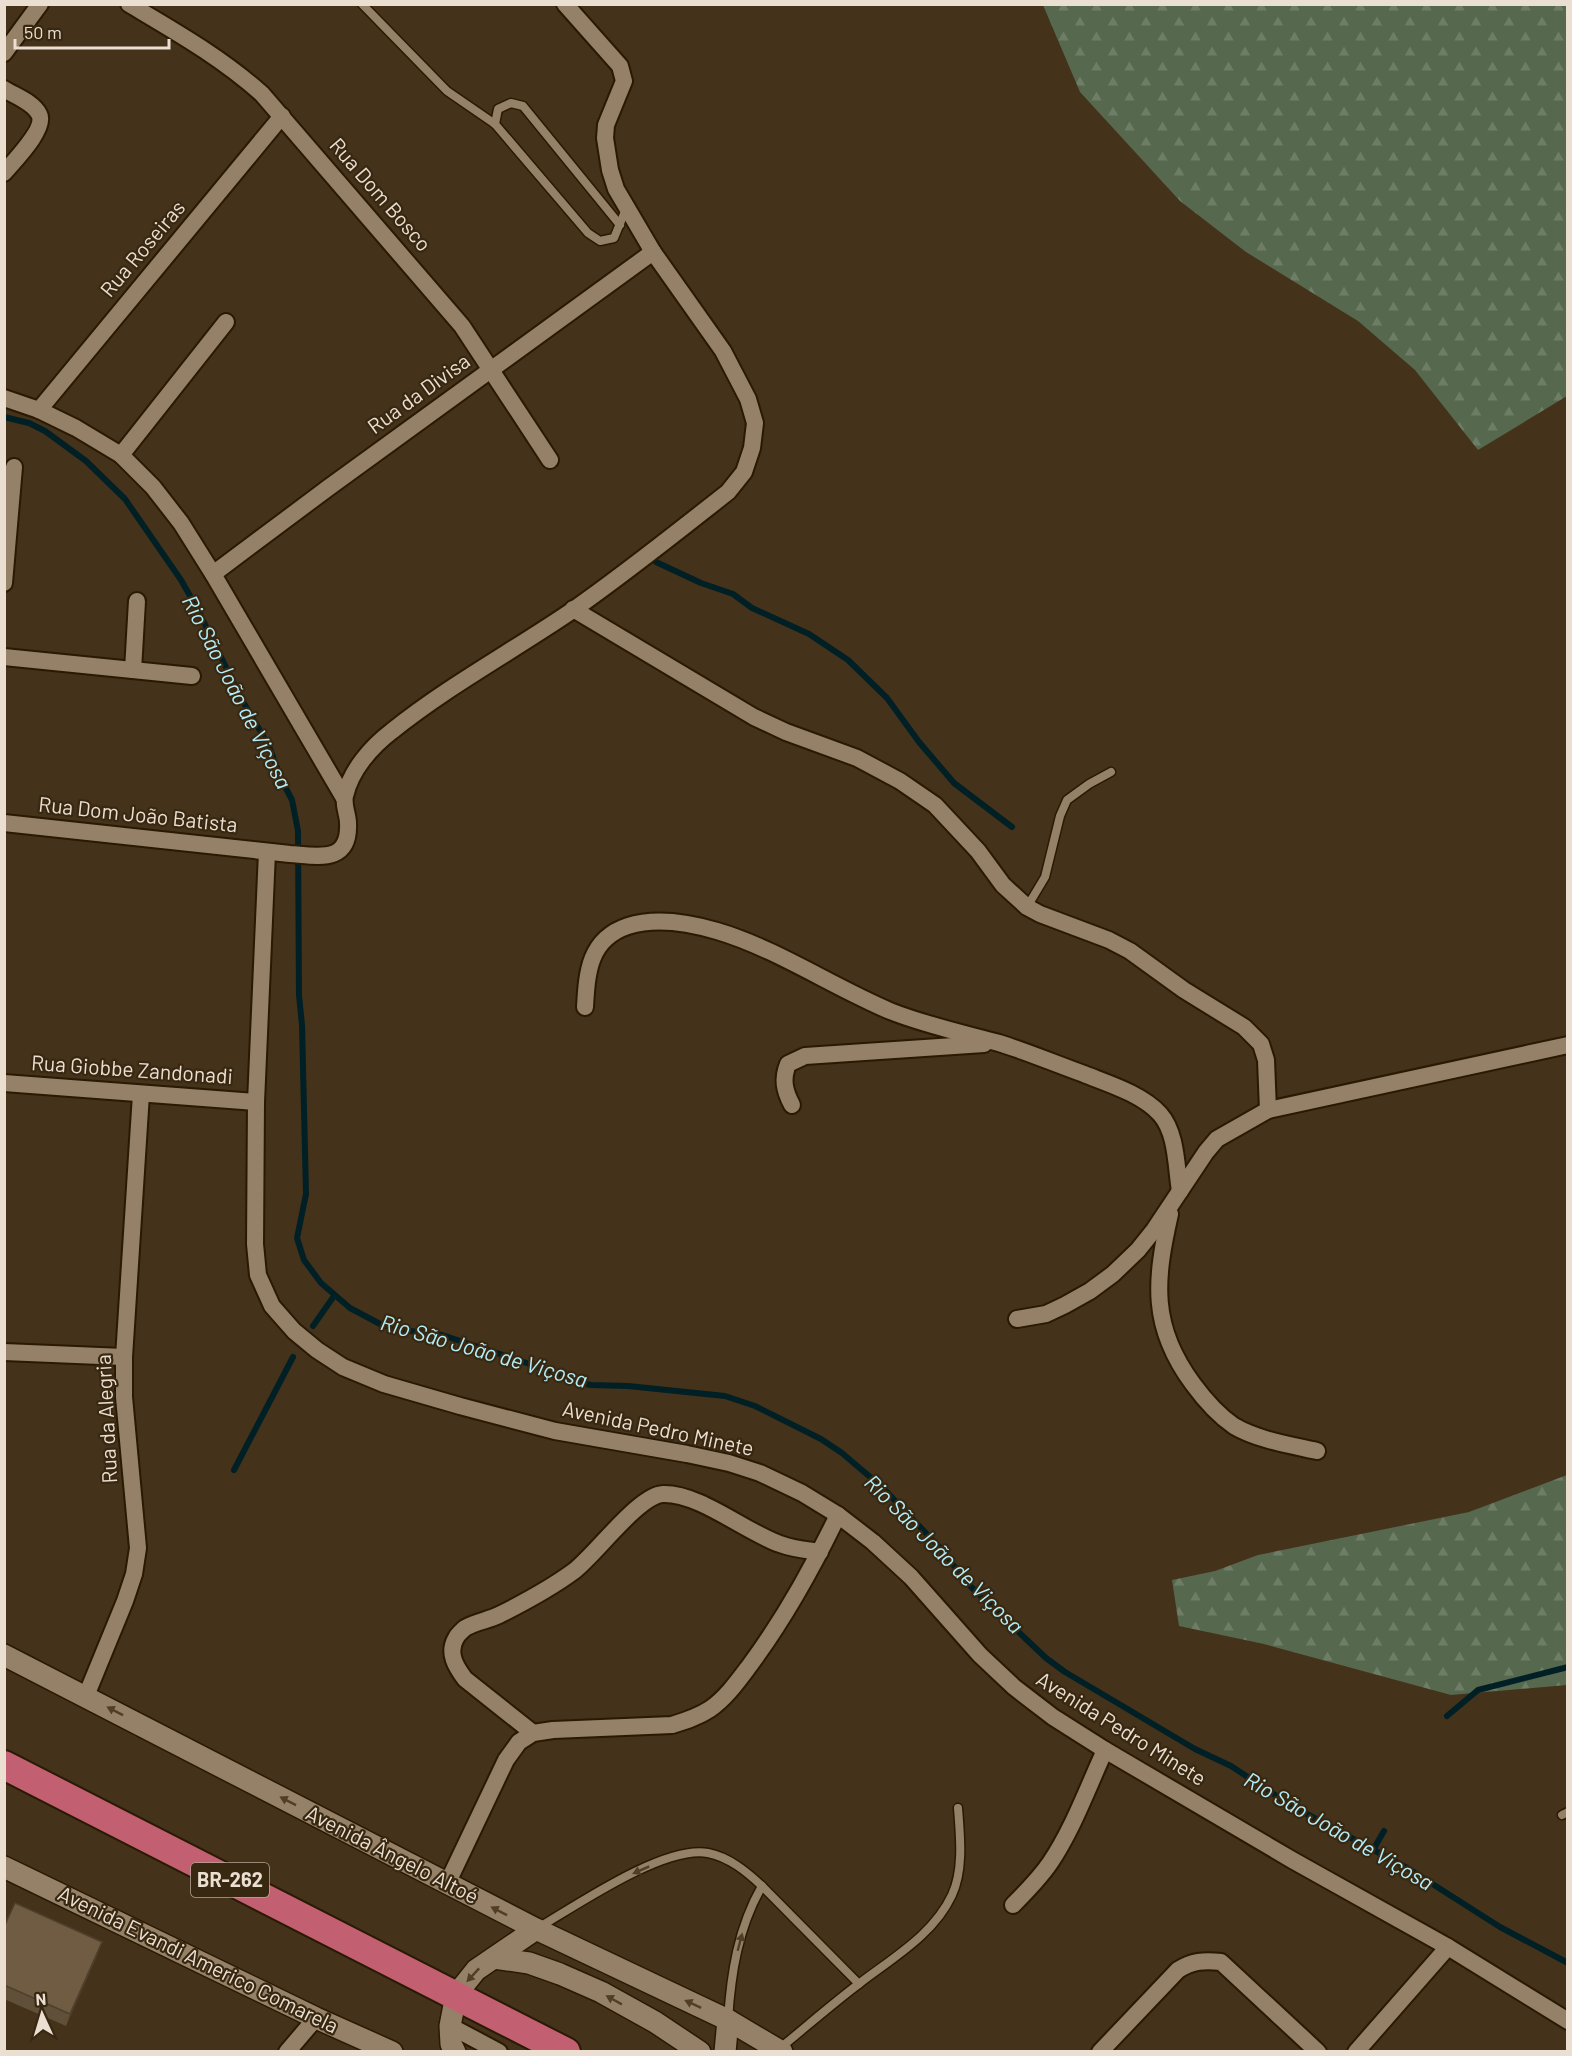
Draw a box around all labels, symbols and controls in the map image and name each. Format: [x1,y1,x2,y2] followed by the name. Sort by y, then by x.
[15,12,170,50] scale bar
[24,21,62,43] text: 50 m
[325,132,437,256] street label: Rua Dom Bosco
[94,195,189,301] street label: Rua Roseiras
[362,347,474,438] street label: Rua da Divisa
[178,590,298,793] water label: Rio São João de Viçosa
[37,791,239,836] street label: Rua Dom João Batista
[30,1049,234,1088] street label: Rua Giobbe Zandonadi
[378,1308,591,1392] water label: Rio São João de Viçosa
[90,1354,121,1484] street label: Rua da Alegria
[560,1395,756,1460] street label: Avenida Pedro Minete
[860,1468,1030,1638] water label: Rio São João de Viçosa
[1032,1665,1211,1790] street label: Avenida Pedro Minete
[107,1707,124,1716] one-way arrow
[1240,1765,1439,1895] water label: Rio São João de Viçosa
[280,1797,297,1806] one-way arrow
[302,1799,483,1908] street label: Avenida Ângelo Altoé
[191,1863,269,1897] road number: BR-262
[632,1865,650,1875] one-way arrow
[54,1880,343,2038] street label: Avenida Evandi Americo Comarela
[490,1906,507,1915] one-way arrow
[736,1933,745,1951] one-way arrow
[467,1967,480,1982] one-way arrow
[12,1984,72,2044] north arrow
[35,1989,47,2008] text: N
[606,1995,623,2005] one-way arrow
[685,1999,702,2008] one-way arrow

